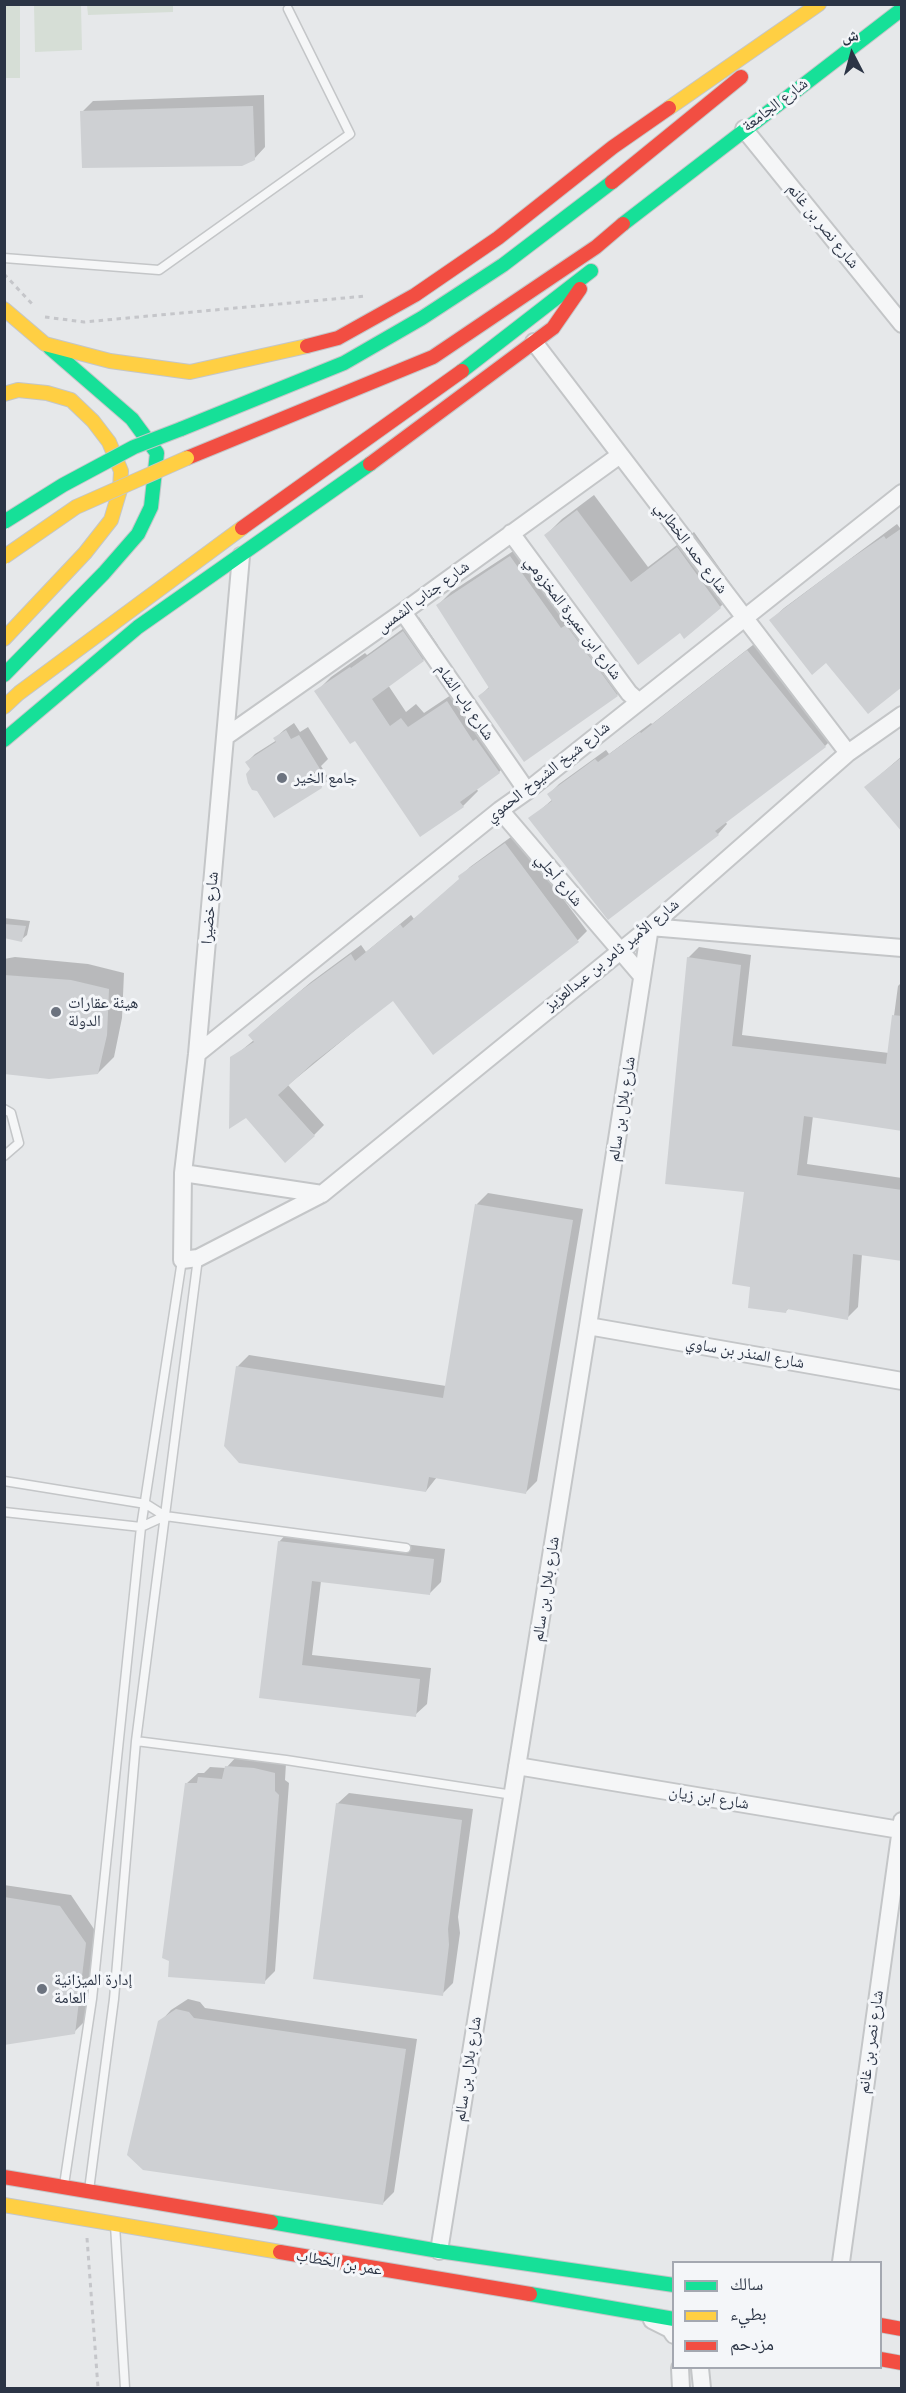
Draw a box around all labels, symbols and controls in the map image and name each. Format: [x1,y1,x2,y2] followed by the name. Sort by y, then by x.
[822,24,882,84] north arrow
[841,25,859,46] text: ش
[738,74,812,136] street label: شارع الجامعة
[783,179,863,273] street label: شارع نصر بن غانم
[650,498,732,598] street label: شارع حمد الخطابي
[520,552,626,684] street label: شارع ابن عميرة المخزومي
[373,557,473,637] street label: شارع جناب الشمس
[432,660,498,744] street label: شارع باب الشام
[482,718,614,826] street label: شارع شيخ الشيوخ الحموي
[294,768,357,788] place label: جامع الخير
[275,771,289,785] marker: جامع الخير
[531,850,587,910] street label: شارع أجلي
[197,871,223,945] street label: شارع خضيرا
[541,895,683,1015] street label: شارع الأمير ثامر بن عبدالعزيز
[68,993,138,1031] place label: هيئة عقارات الدولة
[49,1005,63,1019] marker: هيئة عقارات الدولة
[604,1055,640,1163] street label: شارع بلال بن سالم
[684,1333,806,1373] street label: شارع المنذر بن ساوي
[528,1535,564,1643] street label: شارع بلال بن سالم
[668,1782,750,1814] street label: شارع ابن زيان
[54,1970,132,2008] place label: إدارة الميزانية العامة
[35,1982,49,1996] marker: إدارة الميزانية العامة
[854,1989,888,2095] street label: شارع نصر بن غانم
[450,2015,486,2123] street label: شارع بلال بن سالم
[294,2246,384,2280] street label: عمر بن الخطاب
[672,2261,882,2369] legend
[730,2273,763,2295] text: سالك
[730,2303,767,2325] text: بطيء
[730,2333,774,2355] text: مزدحم

